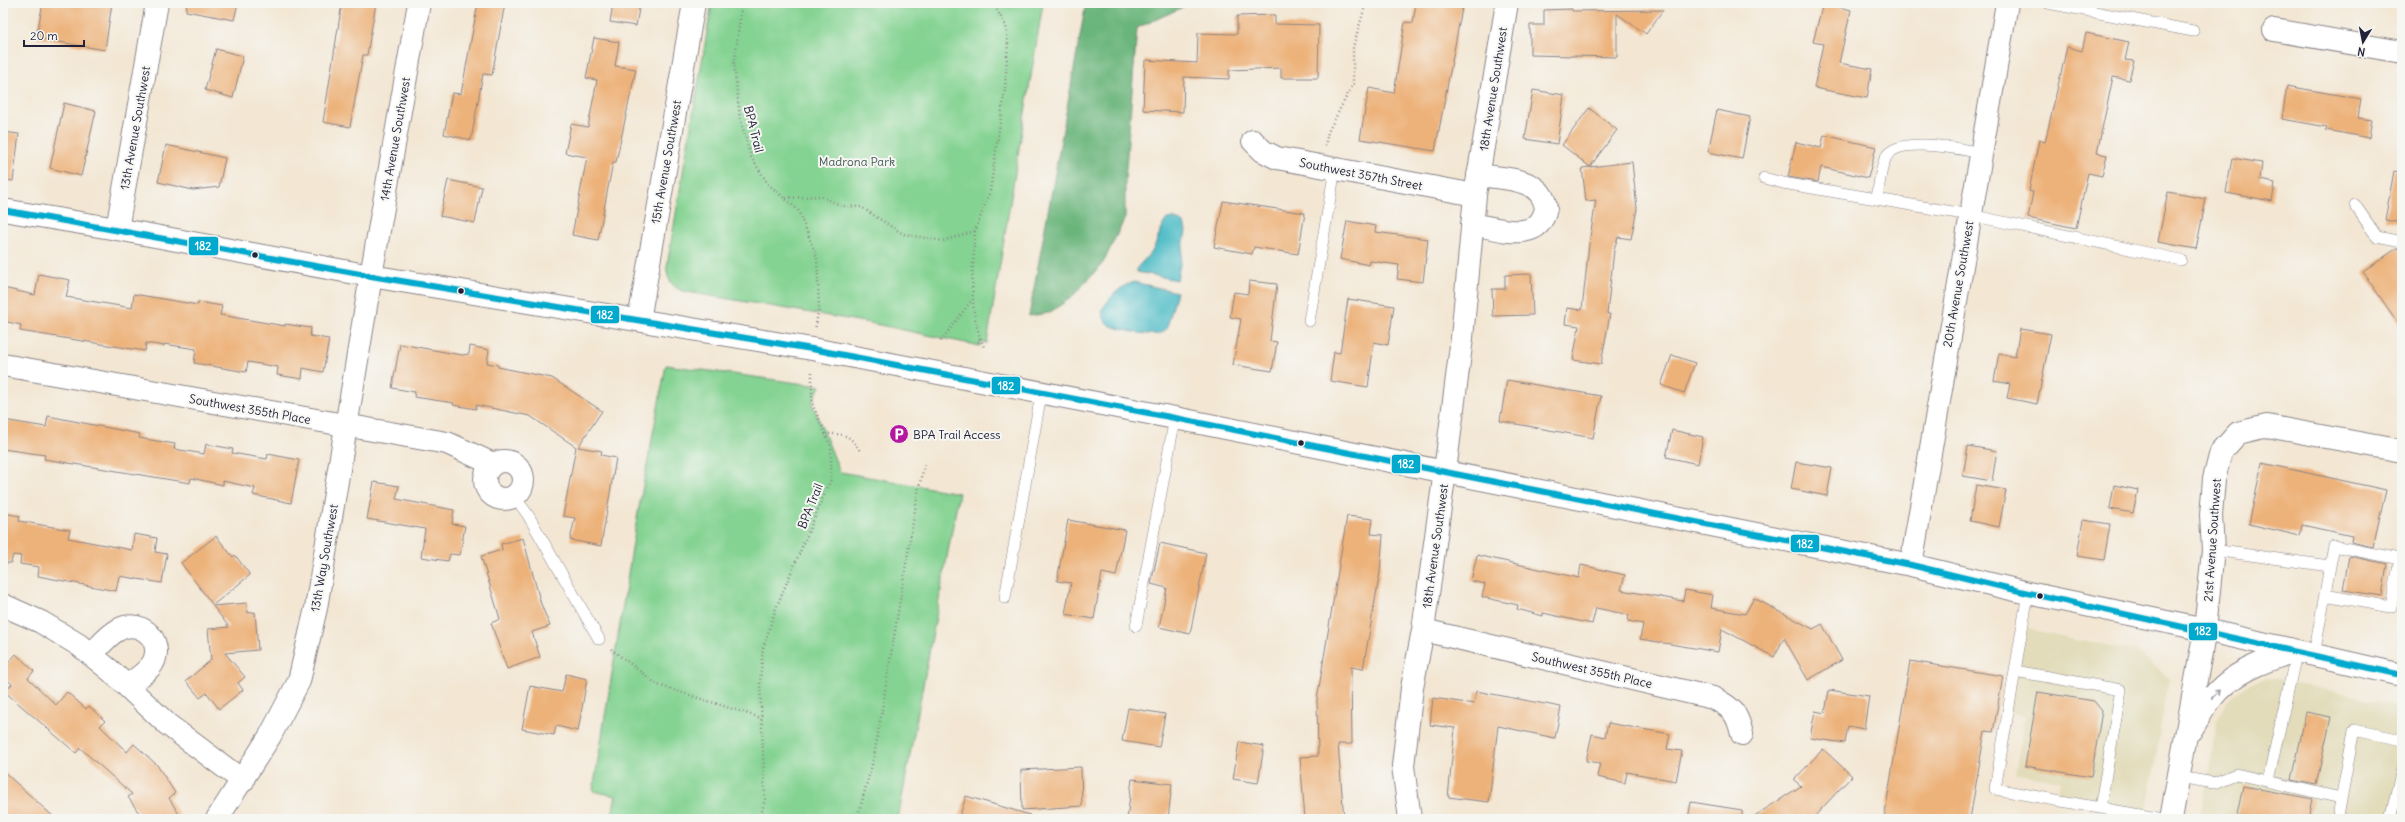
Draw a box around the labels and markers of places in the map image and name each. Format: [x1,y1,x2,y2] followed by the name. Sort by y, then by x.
[250,250,260,260] unlabelled marker
[456,286,466,296] unlabelled marker
[888,423,910,445] parking icon: BPA Trail Access
[913,427,1001,442] place label: BPA Trail Access
[1296,438,1306,448] unlabelled marker
[2035,591,2045,601] unlabelled marker

